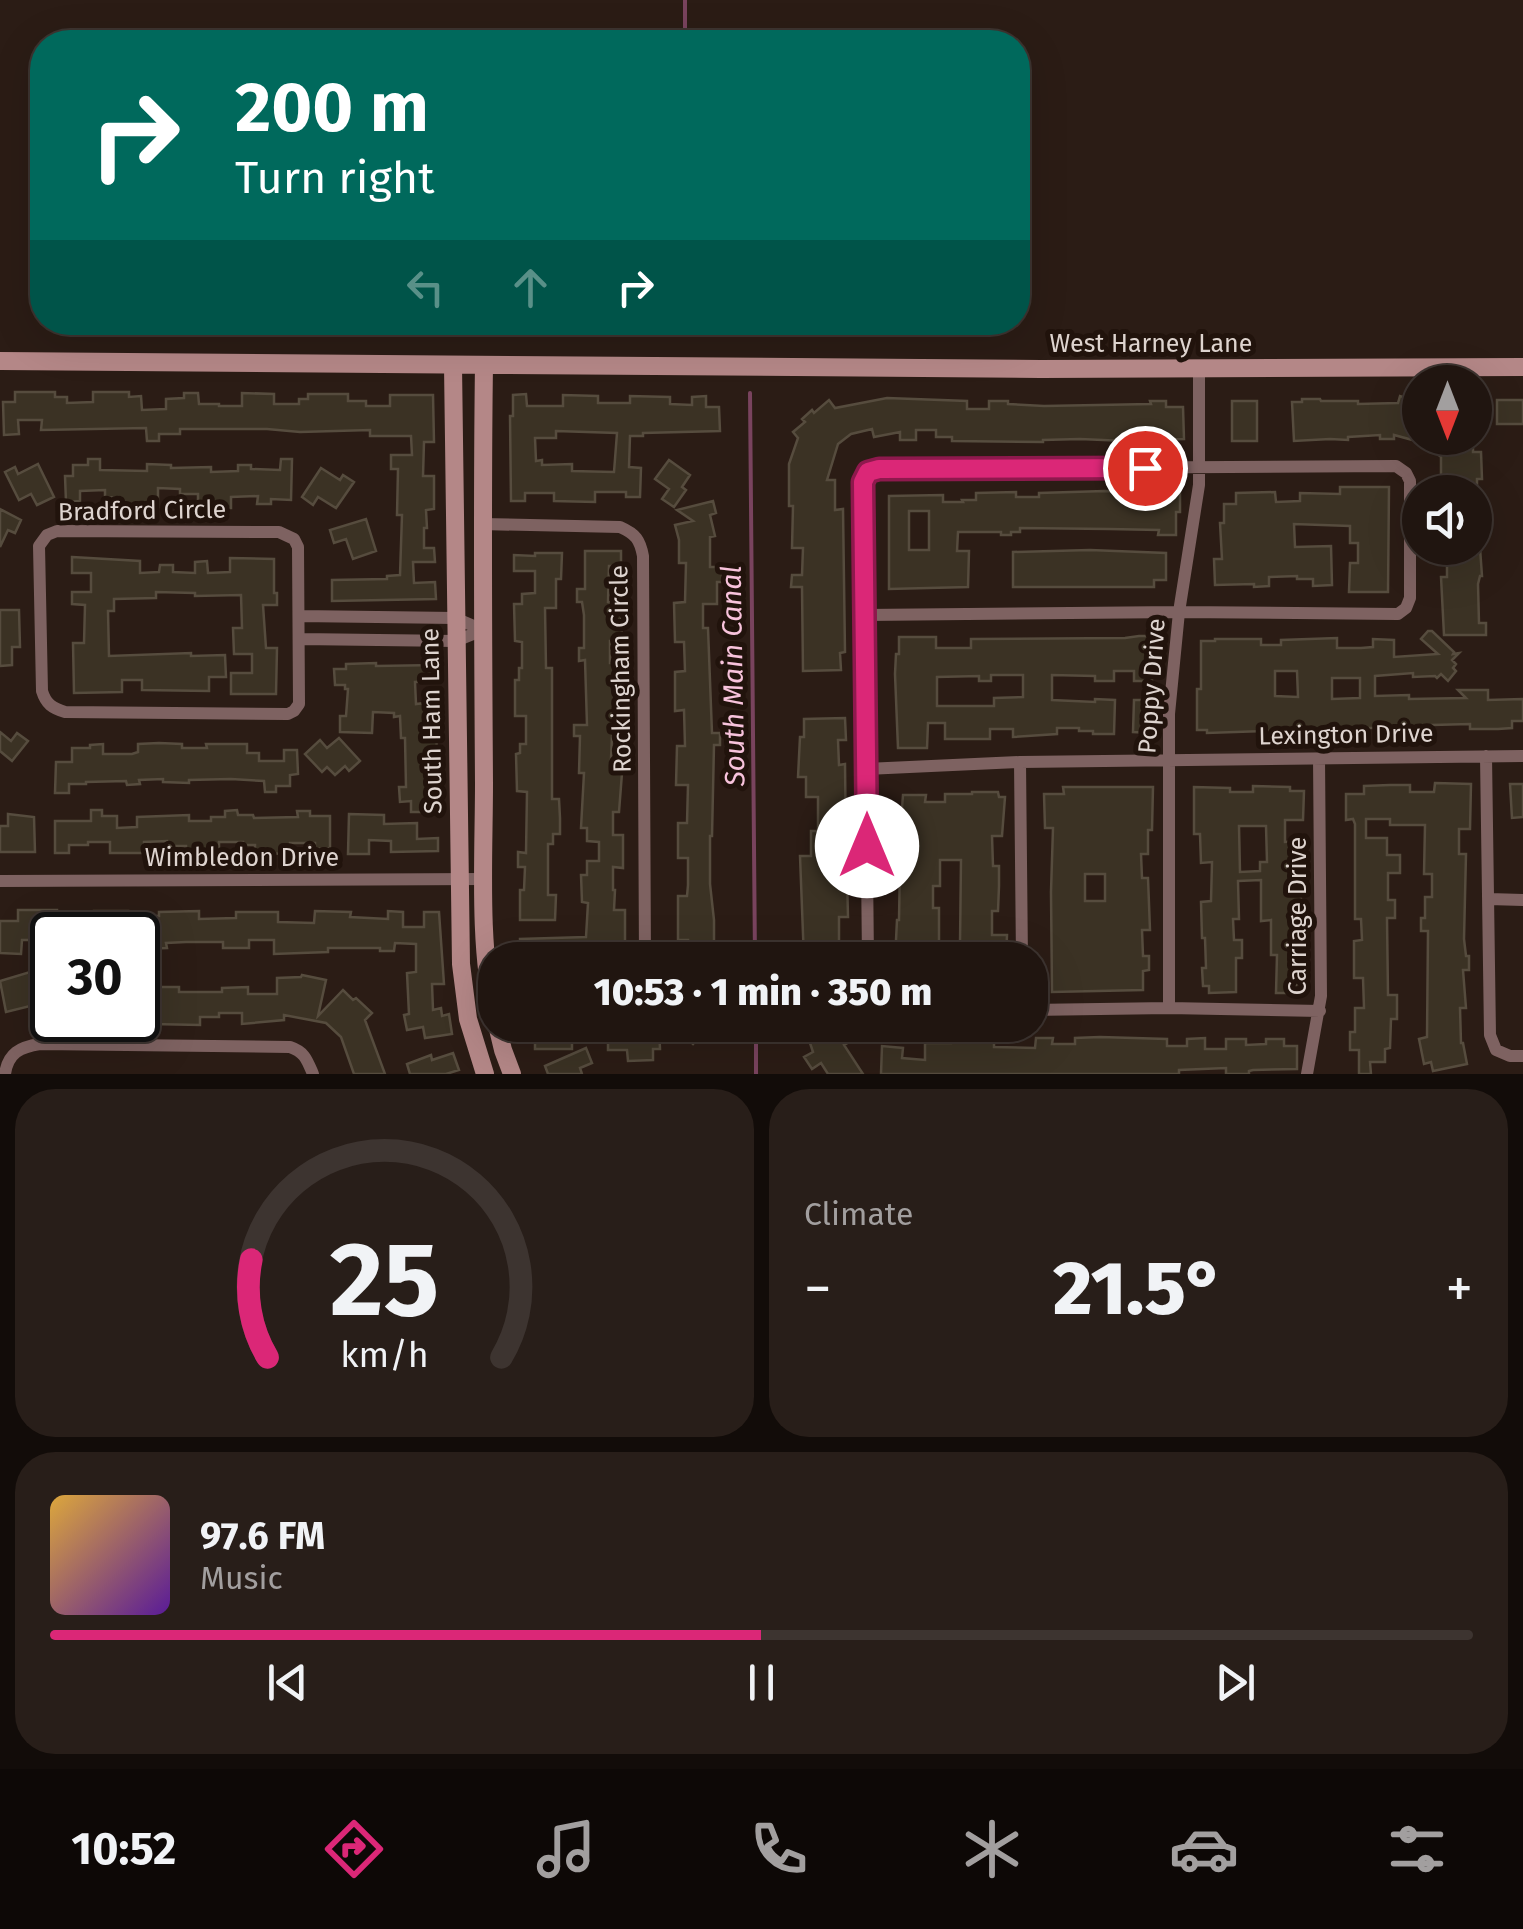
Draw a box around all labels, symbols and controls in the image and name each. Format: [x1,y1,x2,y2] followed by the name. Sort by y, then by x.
[235,66,429,150] text: 200 m
[70,70,200,200] icon: right
[235,151,434,205] text: Turn right
[398,260,453,315] icon: left
[503,260,558,315] icon: ahead
[608,260,663,315] icon: right
[1050,329,1252,359] street label: West Harney Lane
[1402,365,1492,455] north arrow
[1402,365,1492,565] map controls
[1103,426,1188,511] pin
[1118,441,1173,496] icon: arrive
[1402,475,1492,565] button: sound
[58,495,226,527] street label: Bradford Circle
[604,565,638,773] street label: Rockingham Circle
[715,565,751,788] water label: South Main Canal
[1132,617,1172,755] street label: Poppy Drive
[415,628,449,814] street label: South Ham Lane
[1258,718,1434,752] street label: Lexington Drive
[815,794,919,898] position arrow
[1283,837,1313,995] street label: Carriage Drive
[145,843,339,873] street label: Wimbledon Drive
[30,912,160,1042] speed limit sign: 30
[594,969,932,1015] text: 10:53 · 1 min · 350 m
[804,1195,913,1233] text: Climate
[330,1218,439,1343] text: 25
[1053,1244,1224,1334] text: 21.5°
[804,1256,832,1322] text: −
[1446,1256,1473,1322] text: +
[340,1334,429,1376] text: km/h
[200,1513,325,1559] text: 97.6 FM
[200,1559,283,1597] text: Music
[260,1655,315,1710] icon: previous
[734,1655,789,1710] icon: pause
[1208,1655,1263,1710] icon: next
[319,1814,389,1884] icon: directions
[531,1814,601,1884] icon: music
[744,1814,814,1884] icon: phone
[957,1814,1027,1884] icon: climate
[1169,1814,1239,1884] icon: car
[1382,1814,1452,1884] icon: filters
[71,1822,176,1876] text: 10:52

